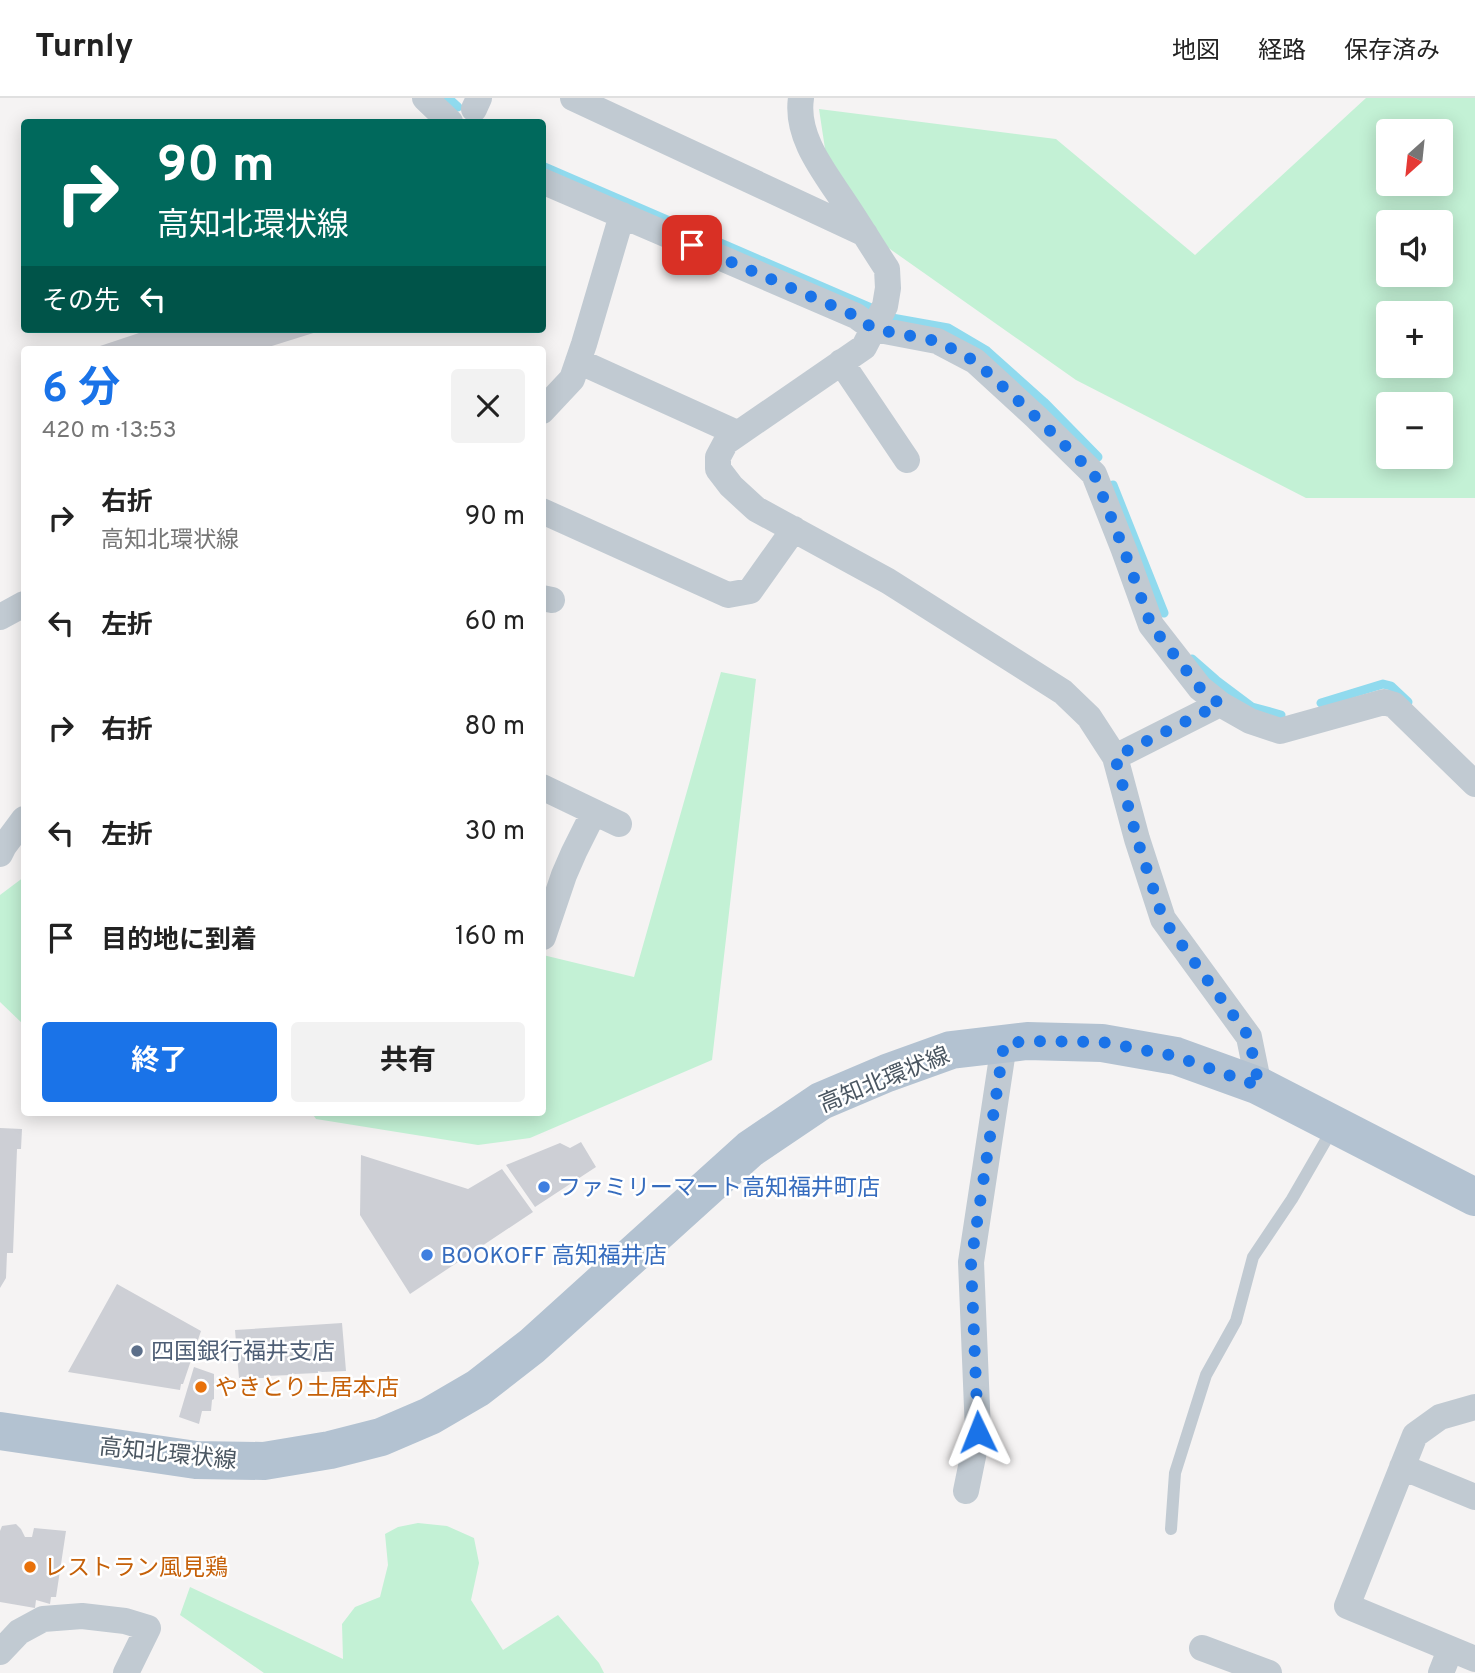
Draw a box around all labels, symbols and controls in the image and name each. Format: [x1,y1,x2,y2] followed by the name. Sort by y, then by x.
[35,27,133,69] text: Turnly
[1172,37,1220,67] text: 地図
[1258,37,1306,67] text: 経路
[1344,37,1440,67] text: 保存済み
[1376,119,1452,196] north arrow
[1376,119,1453,469] map controls
[157,137,275,199] text: 90 m
[42,147,133,238] icon: right
[157,207,349,247] text: 高知北環状線
[1376,210,1453,287] button: sound
[662,215,722,275] pin
[673,226,711,264] icon: arrive
[134,280,172,318] icon: left
[42,286,120,319] text: その先
[1376,301,1453,378] button: +
[42,364,120,417] text: 6 分
[451,369,525,443] button: close
[1376,392,1453,469] button: −
[42,417,177,446] text: 420 m · 13:53
[101,487,153,520] text: 右折
[42,499,80,537] icon: right
[465,501,525,534] text: 90 m
[101,527,239,556] text: 高知北環状線
[42,604,80,642] icon: left
[465,606,525,639] text: 60 m
[101,610,153,643] text: 左折
[42,709,80,747] icon: right
[465,711,525,744] text: 80 m
[101,715,153,748] text: 右折
[42,814,80,852] icon: left
[465,816,525,849] text: 30 m
[101,820,153,853] text: 左折
[42,919,80,957] icon: arrive
[455,921,525,954] text: 160 m
[101,925,257,958] text: 目的地に到着
[42,1022,277,1102] button: 終了
[291,1022,525,1102] button: 共有
[816,1042,954,1121] street label: 高知北環状線
[558,1175,880,1204] place label: ファミリーマート高知福井町店
[536,1179,552,1195] marker: ファミリーマート高知福井町店
[441,1243,667,1272] place label: BOOKOFF 高知福井店
[419,1247,435,1263] marker: BOOKOFF 高知福井店
[151,1339,335,1368] place label: 四国銀行福井支店
[129,1343,145,1359] marker: 四国銀行福井支店
[215,1375,399,1404] place label: やきとり土居本店
[193,1379,209,1395] marker: やきとり土居本店
[941,1395,1015,1469] position arrow
[98,1434,238,1477] street label: 高知北環状線
[44,1555,228,1584] place label: レストラン風見鶏
[22,1559,38,1575] marker: レストラン風見鶏

